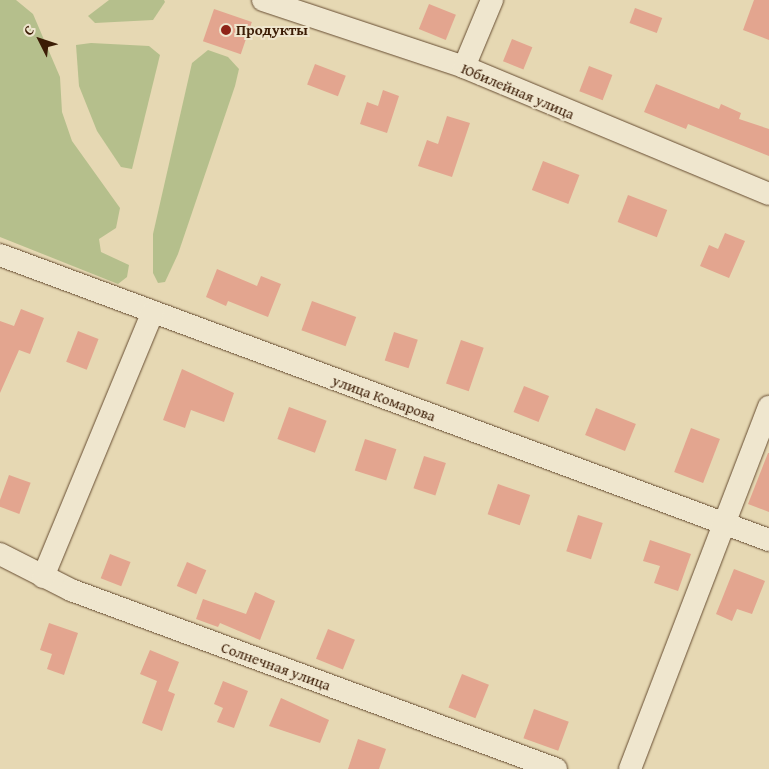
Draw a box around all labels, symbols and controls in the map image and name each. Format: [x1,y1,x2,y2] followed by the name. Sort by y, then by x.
[15,15,65,65] north arrow
[19,21,39,40] text: С
[236,21,308,39] place label: Продукты
[220,24,232,36] marker: Продукты
[459,59,577,123] street label: Юбилейная улица
[330,371,438,425] street label: улица Комарова
[219,638,333,694] street label: Солнечная улица

